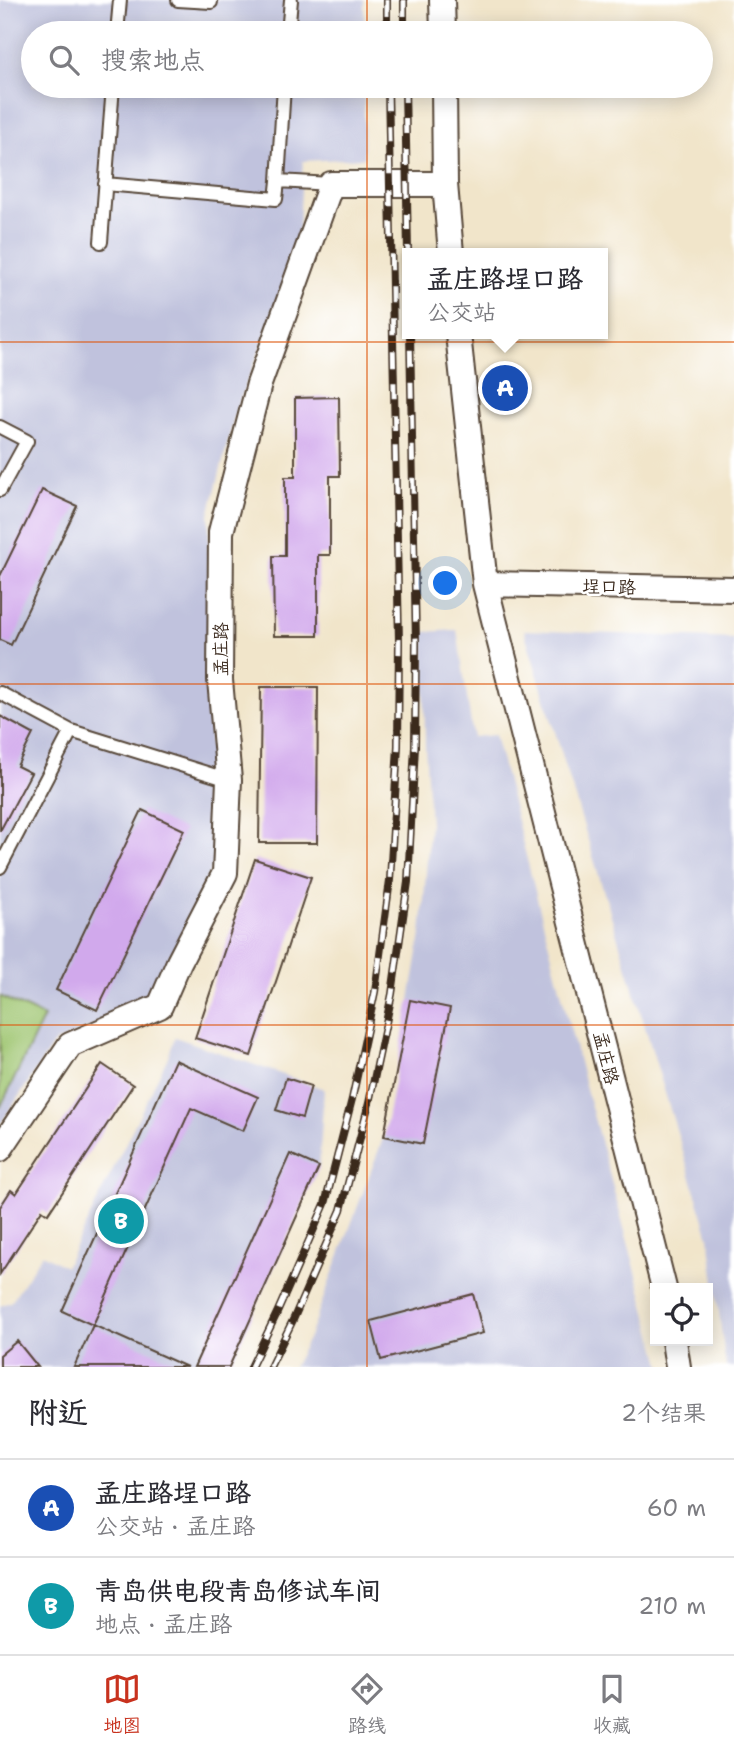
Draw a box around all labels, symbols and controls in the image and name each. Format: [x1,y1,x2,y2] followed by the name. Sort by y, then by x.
[21,21,713,98] search box
[45,41,83,79] icon: search
[101,42,205,77] text: 搜索地点
[402,248,608,339] popup
[427,261,583,296] text: 孟庄路埕口路
[427,297,496,327] text: 公交站
[482,362,528,414] pin: A
[428,566,462,600] your location
[582,575,636,599] street label: 埕口路
[209,622,233,676] street label: 孟庄路
[588,1029,624,1087] street label: 孟庄路
[98,1195,144,1247] pin: B
[650,1283,713,1346] map controls
[650,1283,713,1346] button: locate
[28,1392,88,1433] text: 附近
[621,1398,706,1428] text: 2个结果
[95,1475,251,1510] text: 孟庄路埕口路
[42,1493,60,1523] text: A
[647,1493,706,1523] text: 60 m
[95,1511,255,1541] text: 公交站 · 孟庄路
[95,1573,381,1608] text: 青岛供电段青岛修试车间
[44,1591,58,1621] text: B
[638,1591,706,1621] text: 210 m
[95,1609,232,1639] text: 地点 · 孟庄路
[103,1670,141,1738] tab: 地图
[348,1670,386,1738] tab: 路线
[593,1670,631,1738] tab: 收藏

